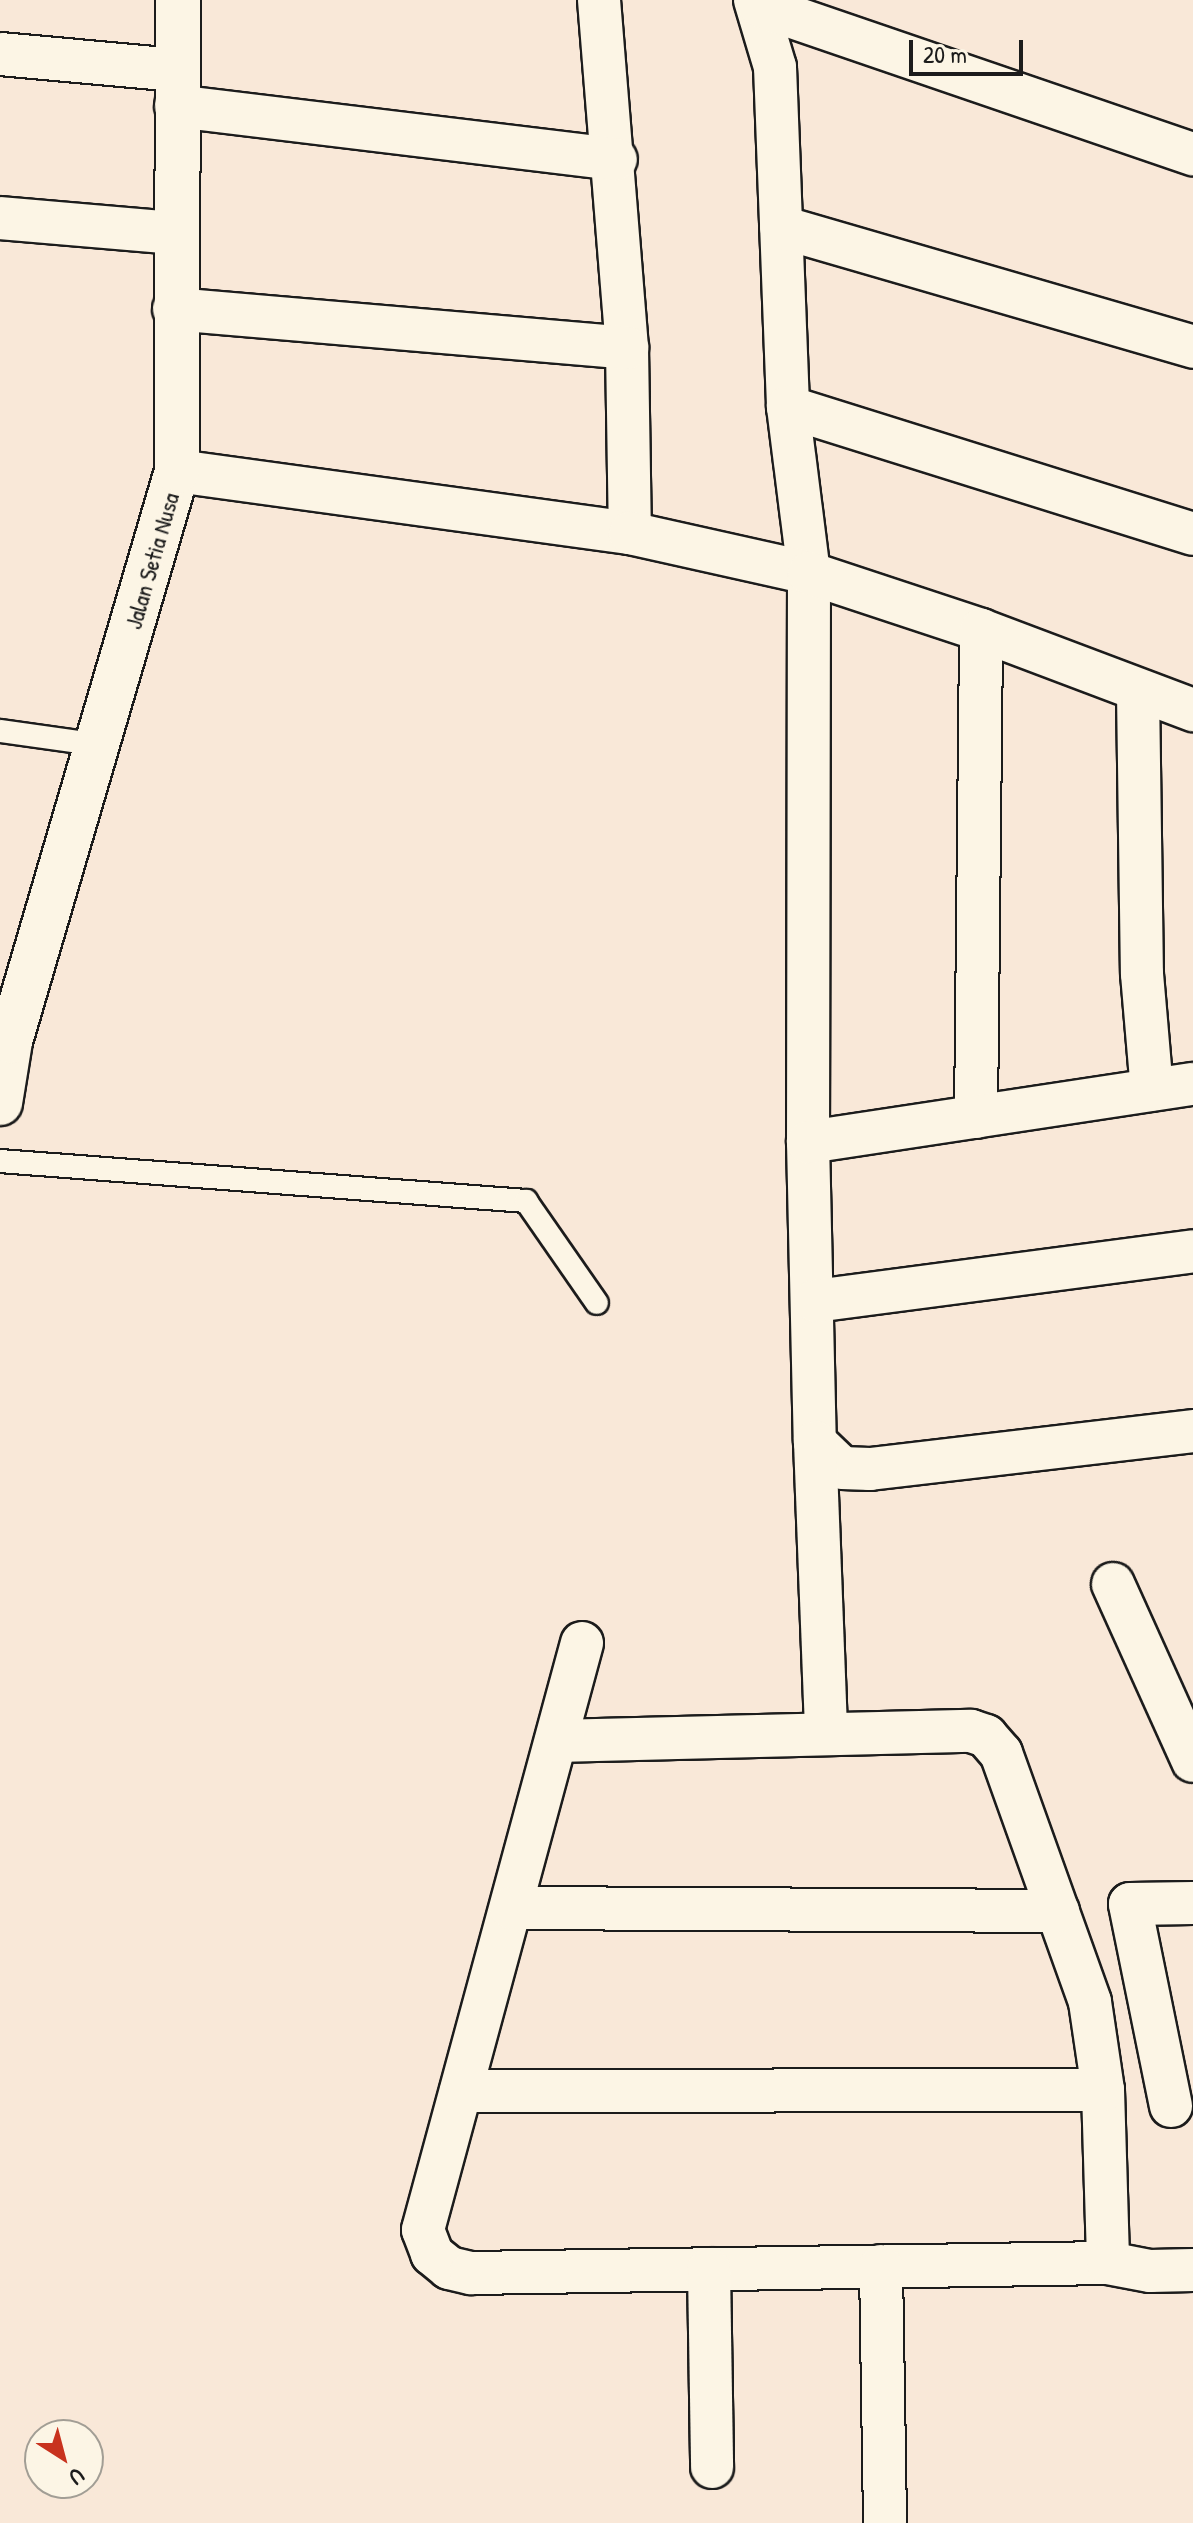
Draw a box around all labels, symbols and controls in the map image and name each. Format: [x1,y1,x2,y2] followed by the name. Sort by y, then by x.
[913,24,1027,74] scale bar
[923,38,967,70] text: 20 m
[119,489,185,633] street label: Jalan Setia Nusa
[24,2419,104,2499] north arrow
[63,2461,91,2492] text: U

